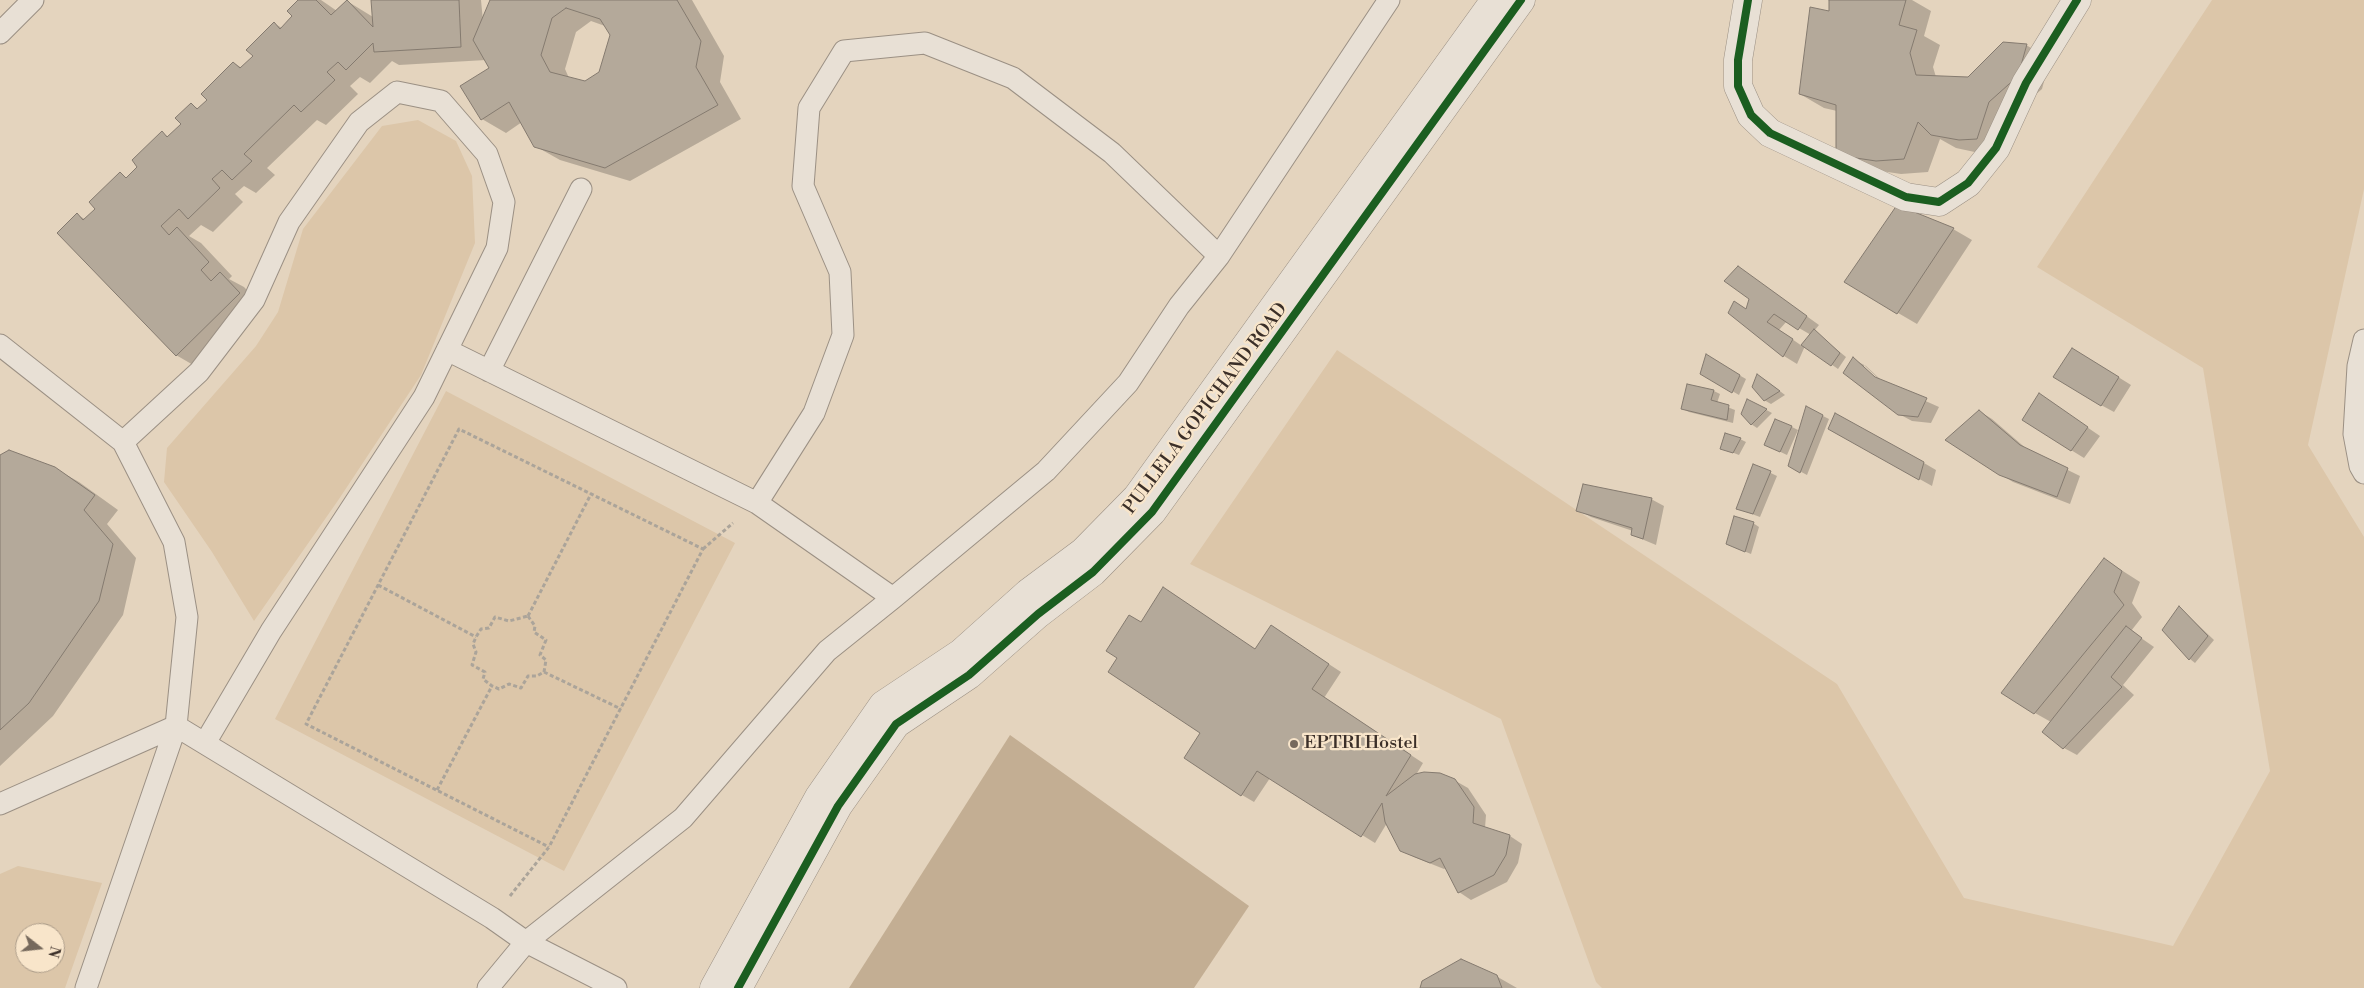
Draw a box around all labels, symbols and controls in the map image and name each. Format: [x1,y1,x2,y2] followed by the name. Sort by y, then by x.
[1119,299,1293,519] street label: PULLELA GOPICHAND ROAD
[1304,733,1418,755] place label: EPTRI Hostel
[1288,738,1300,750] marker: EPTRI Hostel
[15,923,65,973] north arrow
[43,944,64,960] text: N

